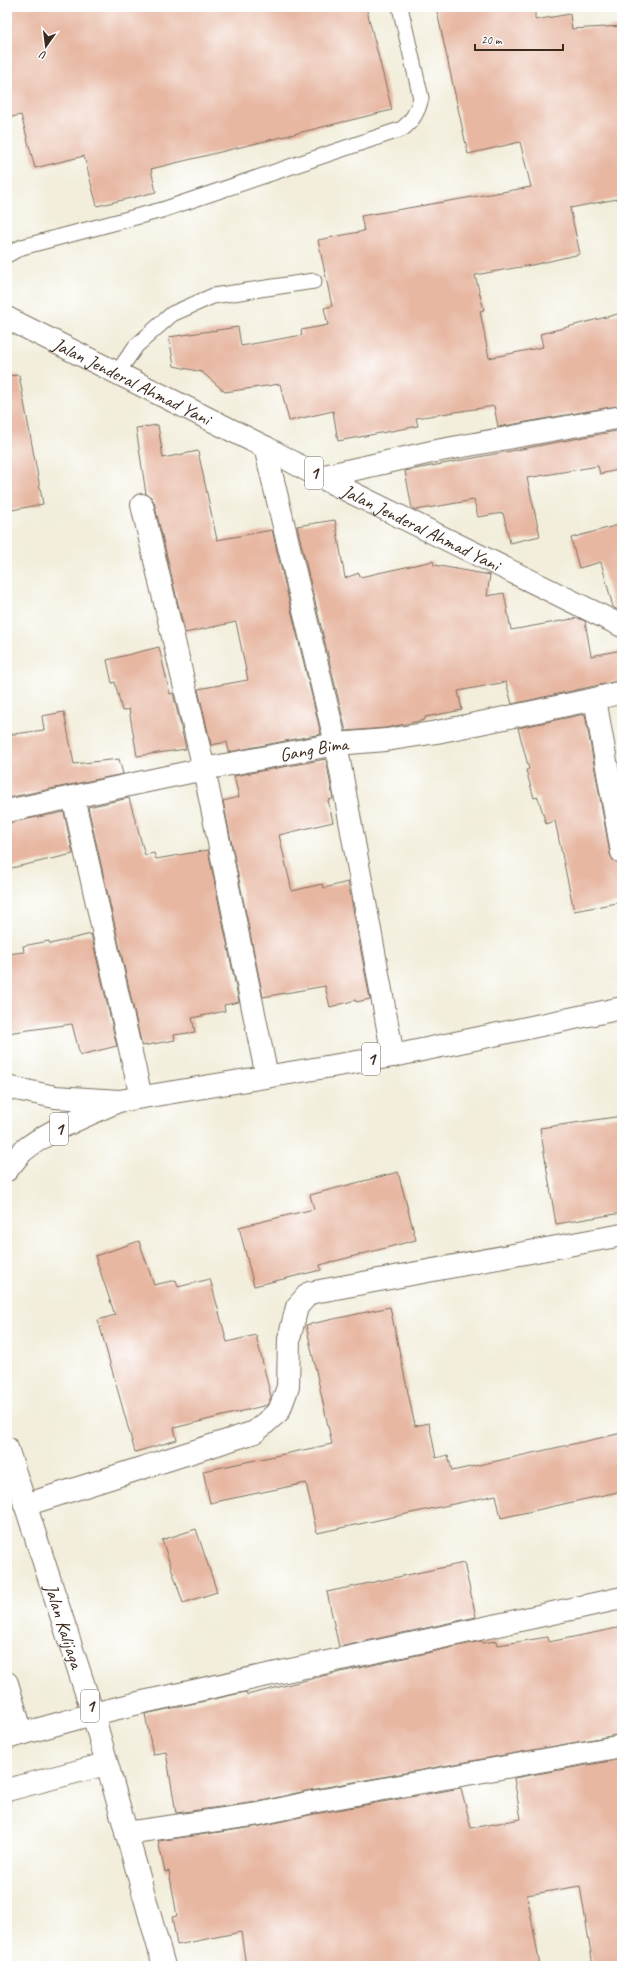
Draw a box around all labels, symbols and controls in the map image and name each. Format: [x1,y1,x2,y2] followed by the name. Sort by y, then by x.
[26,26,66,66] north arrow
[475,26,563,52] scale bar
[481,32,503,48] text: 20 m
[37,48,48,63] text: U
[48,332,217,432] street label: Jalan Jenderal Ahmad Yani
[305,457,323,489] road number: 1
[337,478,506,578] street label: Jalan Jenderal Ahmad Yani
[278,732,351,767] street label: Gang Bima
[362,1043,380,1075] road number: 1
[50,1113,68,1145] road number: 1
[38,1580,89,1674] street label: Jalan Kalijaga
[81,1690,99,1722] road number: 1

